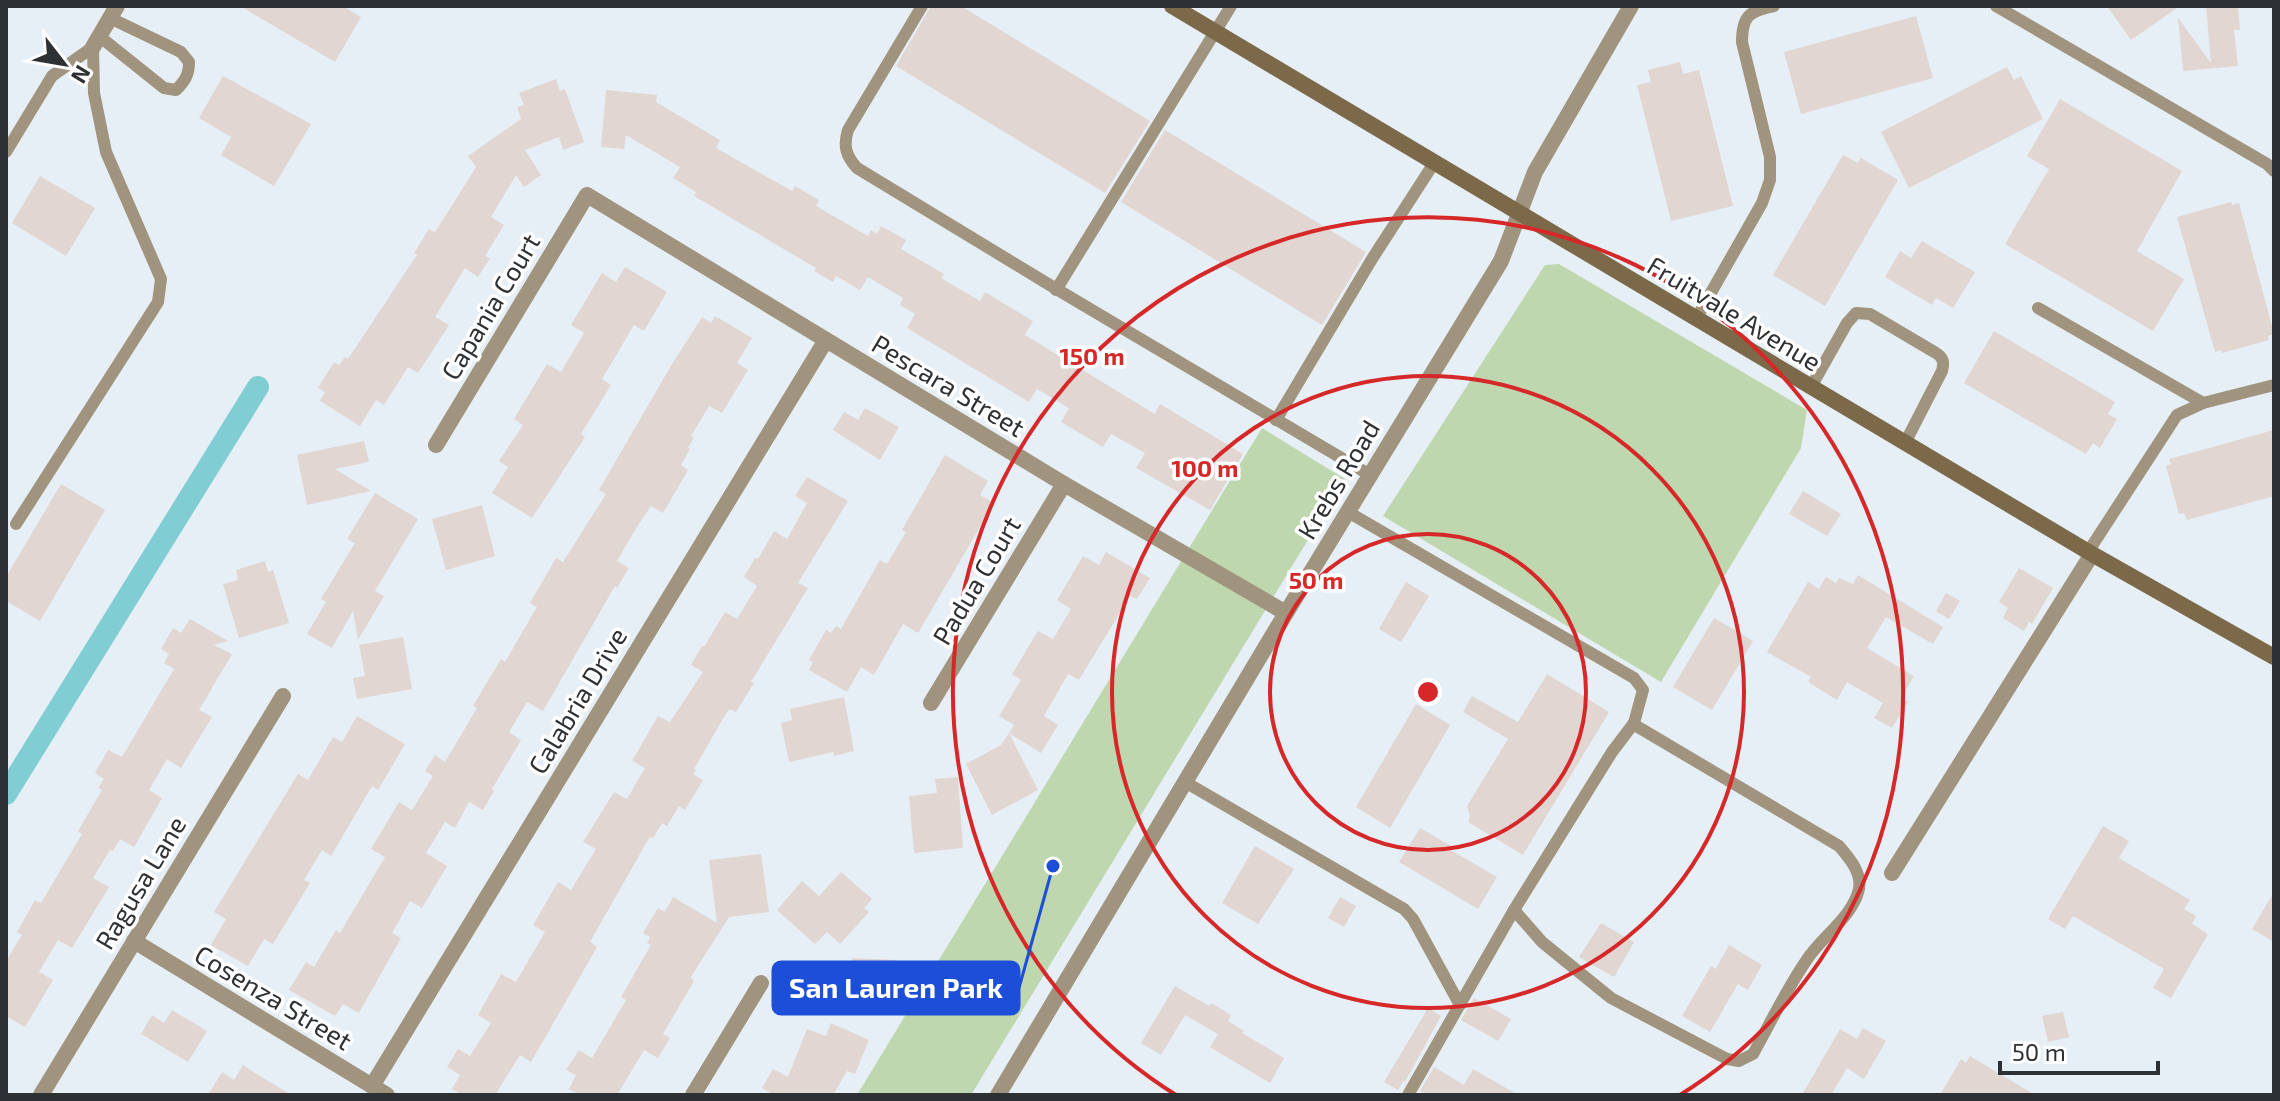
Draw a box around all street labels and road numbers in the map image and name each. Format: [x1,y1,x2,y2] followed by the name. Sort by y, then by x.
[434,228,545,385] street label: Capania Court
[1642,249,1827,377] street label: Fruitvale Avenue
[867,327,1031,442] street label: Pescara Street
[1290,414,1385,544] street label: Krebs Road
[925,510,1026,650] street label: Padua Court
[521,622,632,779] street label: Calabria Drive
[88,810,192,954] street label: Ragusa Lane
[190,938,358,1056] street label: Cosenza Street

